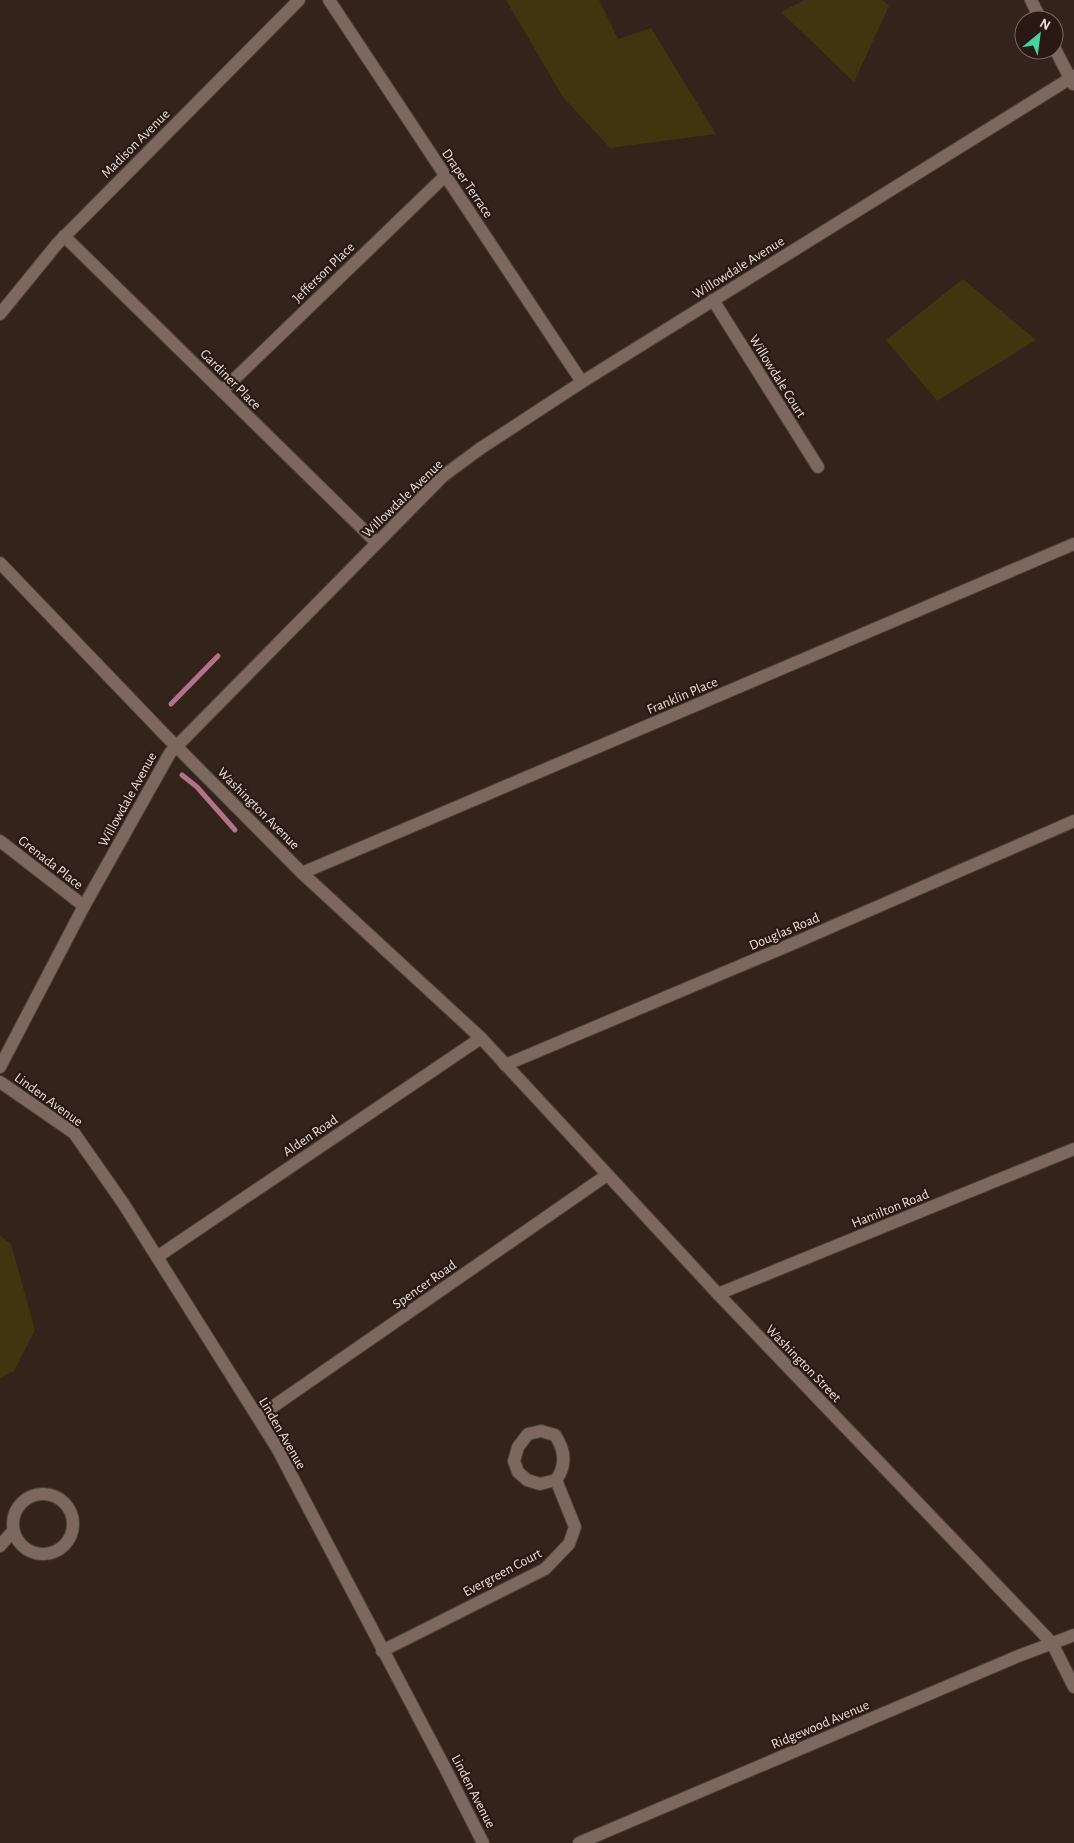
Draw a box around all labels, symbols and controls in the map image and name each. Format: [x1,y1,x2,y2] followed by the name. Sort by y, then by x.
[1014,10,1064,60] north arrow
[1037,16,1052,33] text: N
[99,107,173,181] street label: Madison Avenue
[439,147,495,221] street label: Draper Terrace
[690,234,787,302] street label: Willowdale Avenue
[290,240,357,306] street label: Jefferson Place
[746,333,808,421] street label: Willowdale Court
[197,347,263,413] street label: Gardiner Place
[360,457,445,540] street label: Willowdale Avenue
[645,675,720,717] street label: Franklin Place
[96,750,160,849] street label: Willowdale Avenue
[215,765,302,852] street label: Washington Avenue
[15,833,85,892] street label: Grenada Place
[747,911,822,953] street label: Douglas Road
[12,1070,85,1129] street label: Linden Avenue
[281,1113,340,1159] street label: Alden Road
[850,1187,931,1231] street label: Hamilton Road
[390,1258,459,1312] street label: Spencer Road
[763,1322,844,1405] street label: Washington Street
[256,1395,308,1472] street label: Linden Avenue
[461,1546,544,1599] street label: Evergreen Court
[769,1698,871,1752] street label: Ridgewood Avenue
[449,1752,498,1830] street label: Linden Avenue

